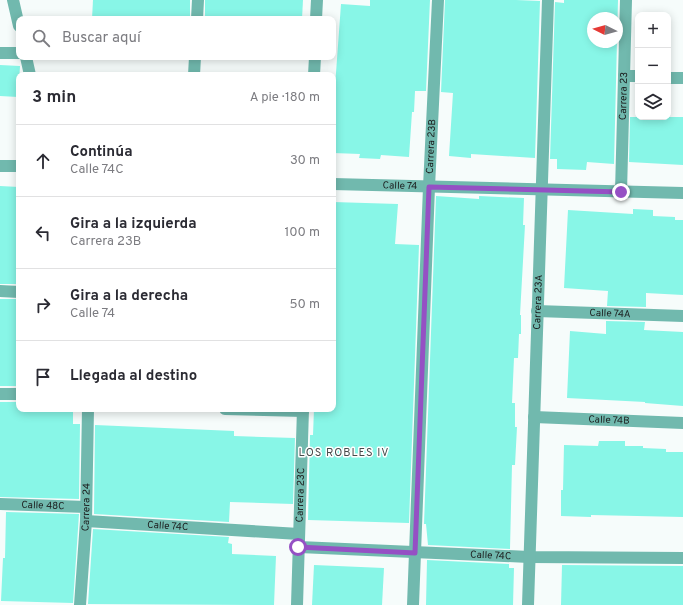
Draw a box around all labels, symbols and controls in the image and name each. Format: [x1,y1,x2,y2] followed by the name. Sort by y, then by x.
[587,12,623,48] north arrow
[635,12,671,120] map controls
[635,12,671,48] button: +
[16,16,336,60] search box
[30,27,52,49] icon: search
[62,29,141,48] text: Buscar aquí
[635,48,671,84] button: −
[616,72,631,120] street label: Carrera 23
[635,84,671,120] button: layers
[32,87,76,109] text: 3 min
[250,90,320,106] text: A pie · 180 m
[423,119,439,174] street label: Carrera 23B
[70,143,132,162] text: Continúa
[32,150,54,172] icon: ahead
[290,153,320,169] text: 30 m
[70,162,124,178] text: Calle 74C
[382,179,418,193] street label: Calle 74
[612,183,630,201] route end
[70,215,197,234] text: Gira a la izquierda
[32,222,54,244] icon: left
[284,225,320,241] text: 100 m
[70,234,141,250] text: Carrera 23B
[531,274,545,330] street label: Carrera 23A
[70,287,188,306] text: Gira a la derecha
[32,294,54,316] icon: right
[290,297,320,313] text: 50 m
[70,306,115,322] text: Calle 74
[589,306,631,321] street label: Calle 74A
[32,366,54,388] icon: arrive
[70,367,197,386] text: Llegada al destino
[588,413,630,427] street label: Calle 74B
[299,446,389,460] district label: LOS ROBLES IV
[293,468,308,523] street label: Carrera 23C
[79,483,93,532] street label: Carrera 24
[21,498,65,513] street label: Calle 48C
[147,518,189,534] street label: Calle 74C
[289,538,307,556] route start
[470,548,512,563] street label: Calle 74C

